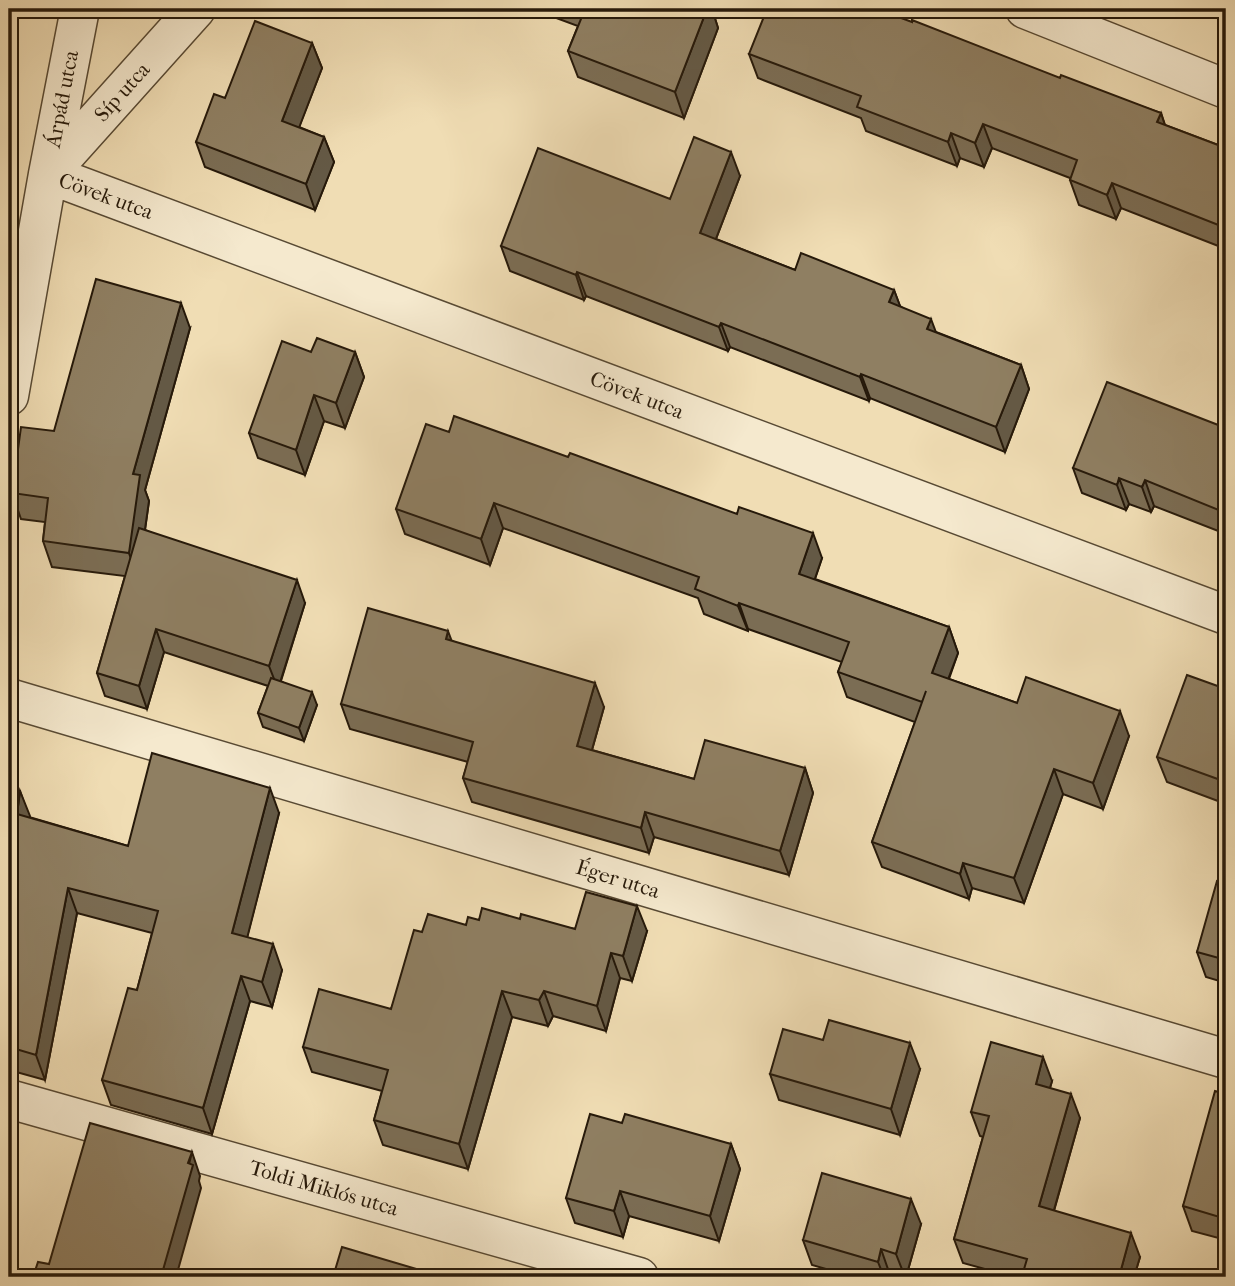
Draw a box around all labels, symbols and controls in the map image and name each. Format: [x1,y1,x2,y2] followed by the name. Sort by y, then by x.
[41,48,83,151] street label: Árpád utca
[89,57,155,126] street label: Síp utca
[56,168,157,224] street label: Cövek utca
[587,366,687,424] street label: Cövek utca
[573,855,663,903] street label: Éger utca
[247,1155,401,1221] street label: Toldi Miklós utca

